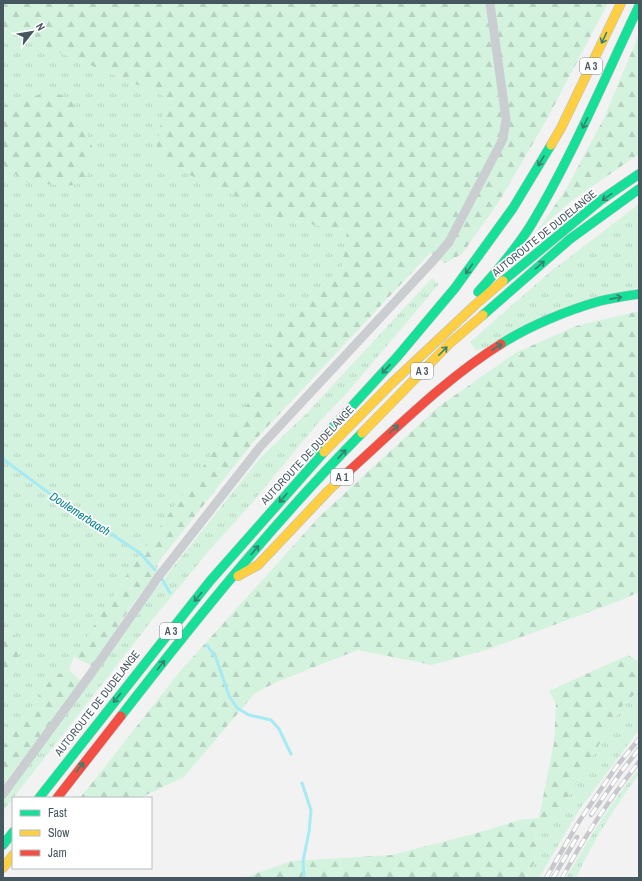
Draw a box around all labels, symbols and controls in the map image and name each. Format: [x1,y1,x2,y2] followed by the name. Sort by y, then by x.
[12,12,52,52] north arrow
[33,20,48,33] text: N
[600,32,607,44] one-way arrow
[580,58,602,74] road number: A 3
[581,116,588,128] one-way arrow
[537,155,545,167] one-way arrow
[488,187,599,280] street label: AUTOROUTE DE DUDELANGE
[602,193,613,201] one-way arrow
[535,261,546,270] one-way arrow
[464,263,473,274] one-way arrow
[610,294,623,302] one-way arrow
[491,343,502,351] one-way arrow
[438,346,448,356] one-way arrow
[411,363,433,379] road number: A 3
[382,364,391,374] one-way arrow
[257,403,357,508] street label: AUTOROUTE DE DUDELANGE
[389,425,399,434] one-way arrow
[337,449,347,459] one-way arrow
[331,469,353,485] road number: A 1
[47,488,113,540] water label: Doulemerbaach
[279,493,288,503] one-way arrow
[250,545,259,556] one-way arrow
[194,591,202,602] one-way arrow
[160,623,182,639] road number: A 3
[51,647,143,759] street label: AUTOROUTE DE DUDELANGE
[156,659,165,670] one-way arrow
[112,693,121,704] one-way arrow
[76,762,85,773] one-way arrow
[12,797,152,869] legend
[48,805,67,821] text: Fast
[48,825,70,841] text: Slow
[48,845,67,861] text: Jam

